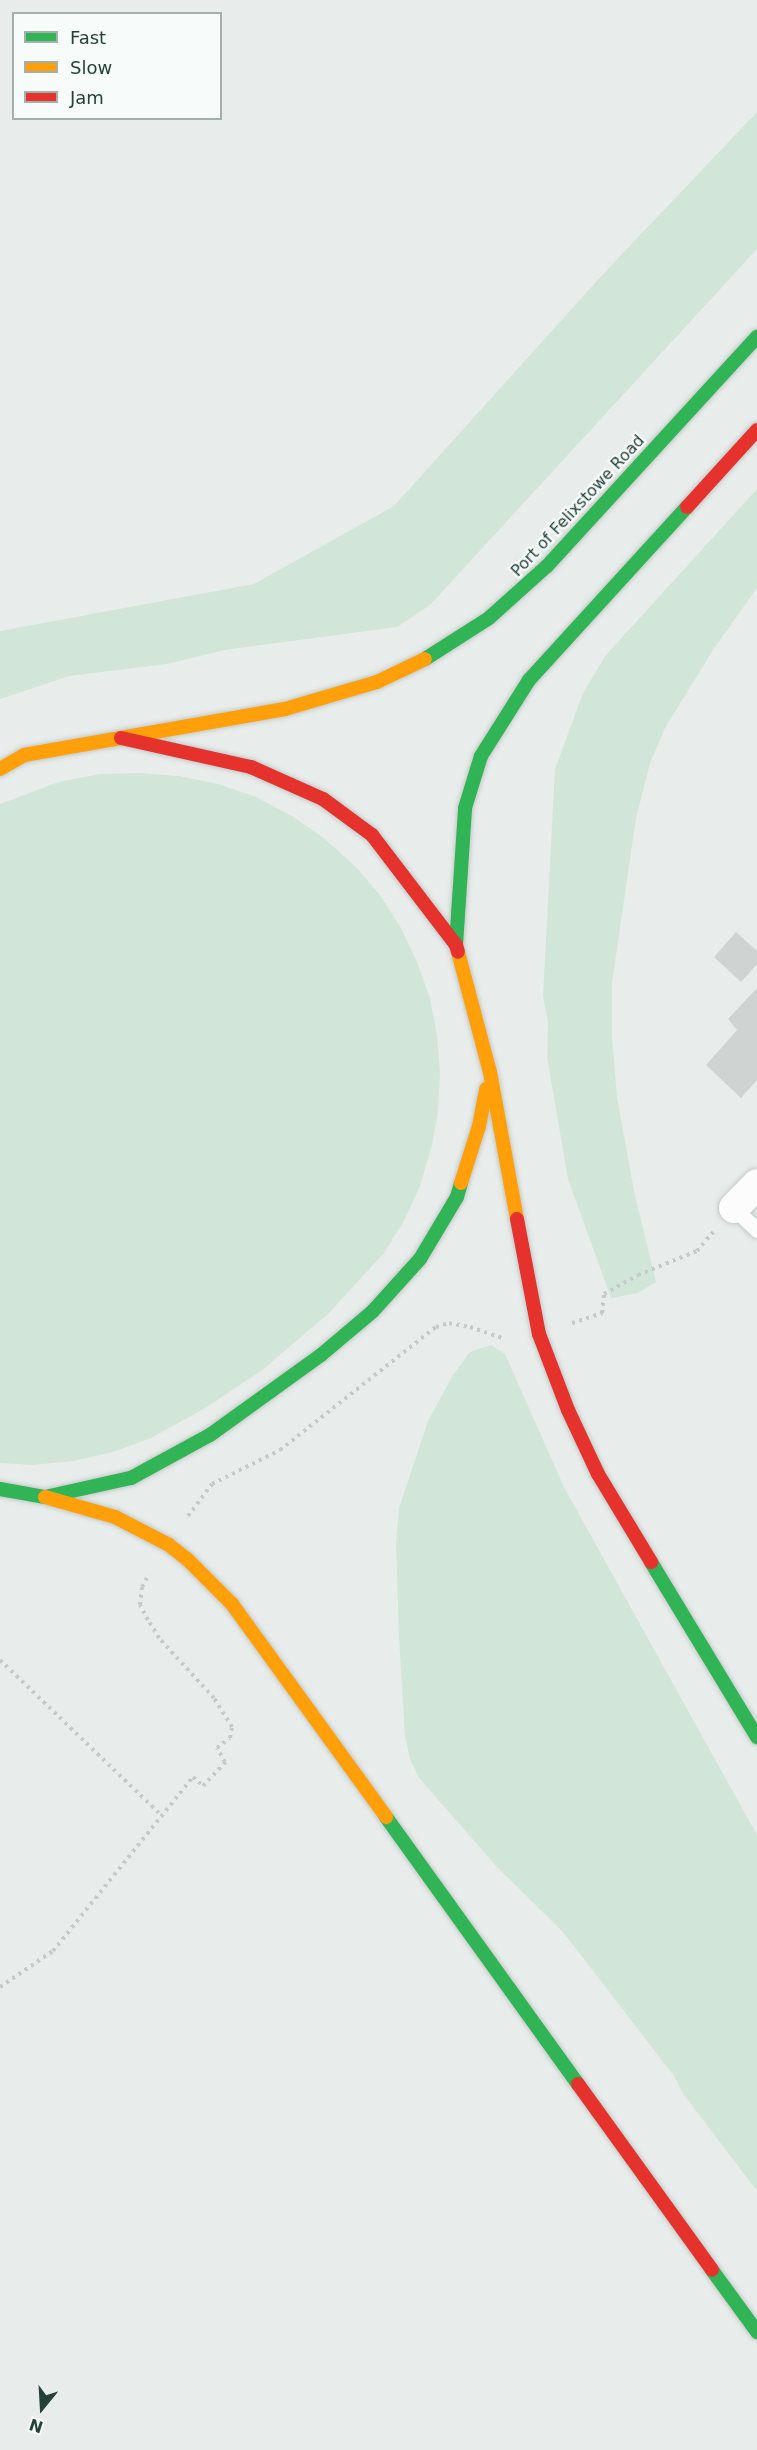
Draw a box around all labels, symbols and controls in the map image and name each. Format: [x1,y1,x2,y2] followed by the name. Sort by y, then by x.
[12,12,222,120] legend
[70,27,106,48] text: Fast
[70,57,112,78] text: Slow
[70,87,104,108] text: Jam
[507,431,649,581] street label: Port of Felixstowe Road
[12,2378,72,2438] north arrow
[27,2414,46,2437] text: N

